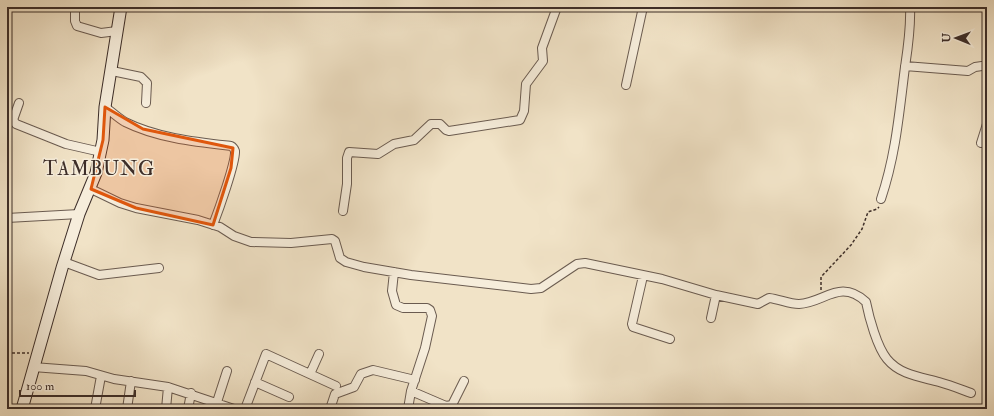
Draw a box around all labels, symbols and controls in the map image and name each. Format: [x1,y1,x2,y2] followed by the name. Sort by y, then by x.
[936,18,976,58] north arrow
[940,32,953,43] text: U
[43,157,155,181] district label: TAMBUNG
[20,372,135,398] scale bar
[26,379,55,394] text: 100 m

